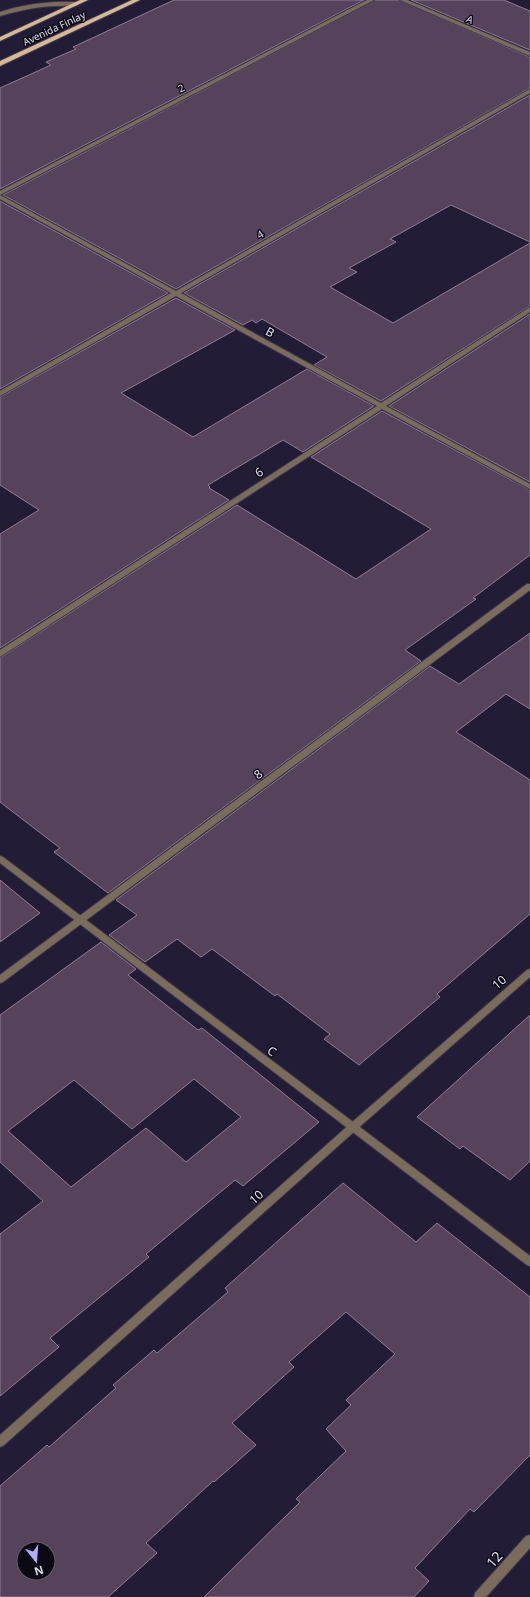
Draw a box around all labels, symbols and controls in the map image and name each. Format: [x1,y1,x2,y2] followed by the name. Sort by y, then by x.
[20,7,88,49] street label: Avenida Finlay
[464,11,476,27] street label: A
[175,80,187,96] street label: 2
[254,226,266,241] street label: 4
[262,323,278,341] street label: B
[251,463,267,481] street label: 6
[250,765,266,783] street label: 8
[488,971,510,993] street label: 10
[264,1042,280,1060] street label: C
[245,1186,267,1208] street label: 10
[16,1541,56,1581] north arrow
[482,1547,506,1571] street label: 12
[33,1563,46,1580] text: N

